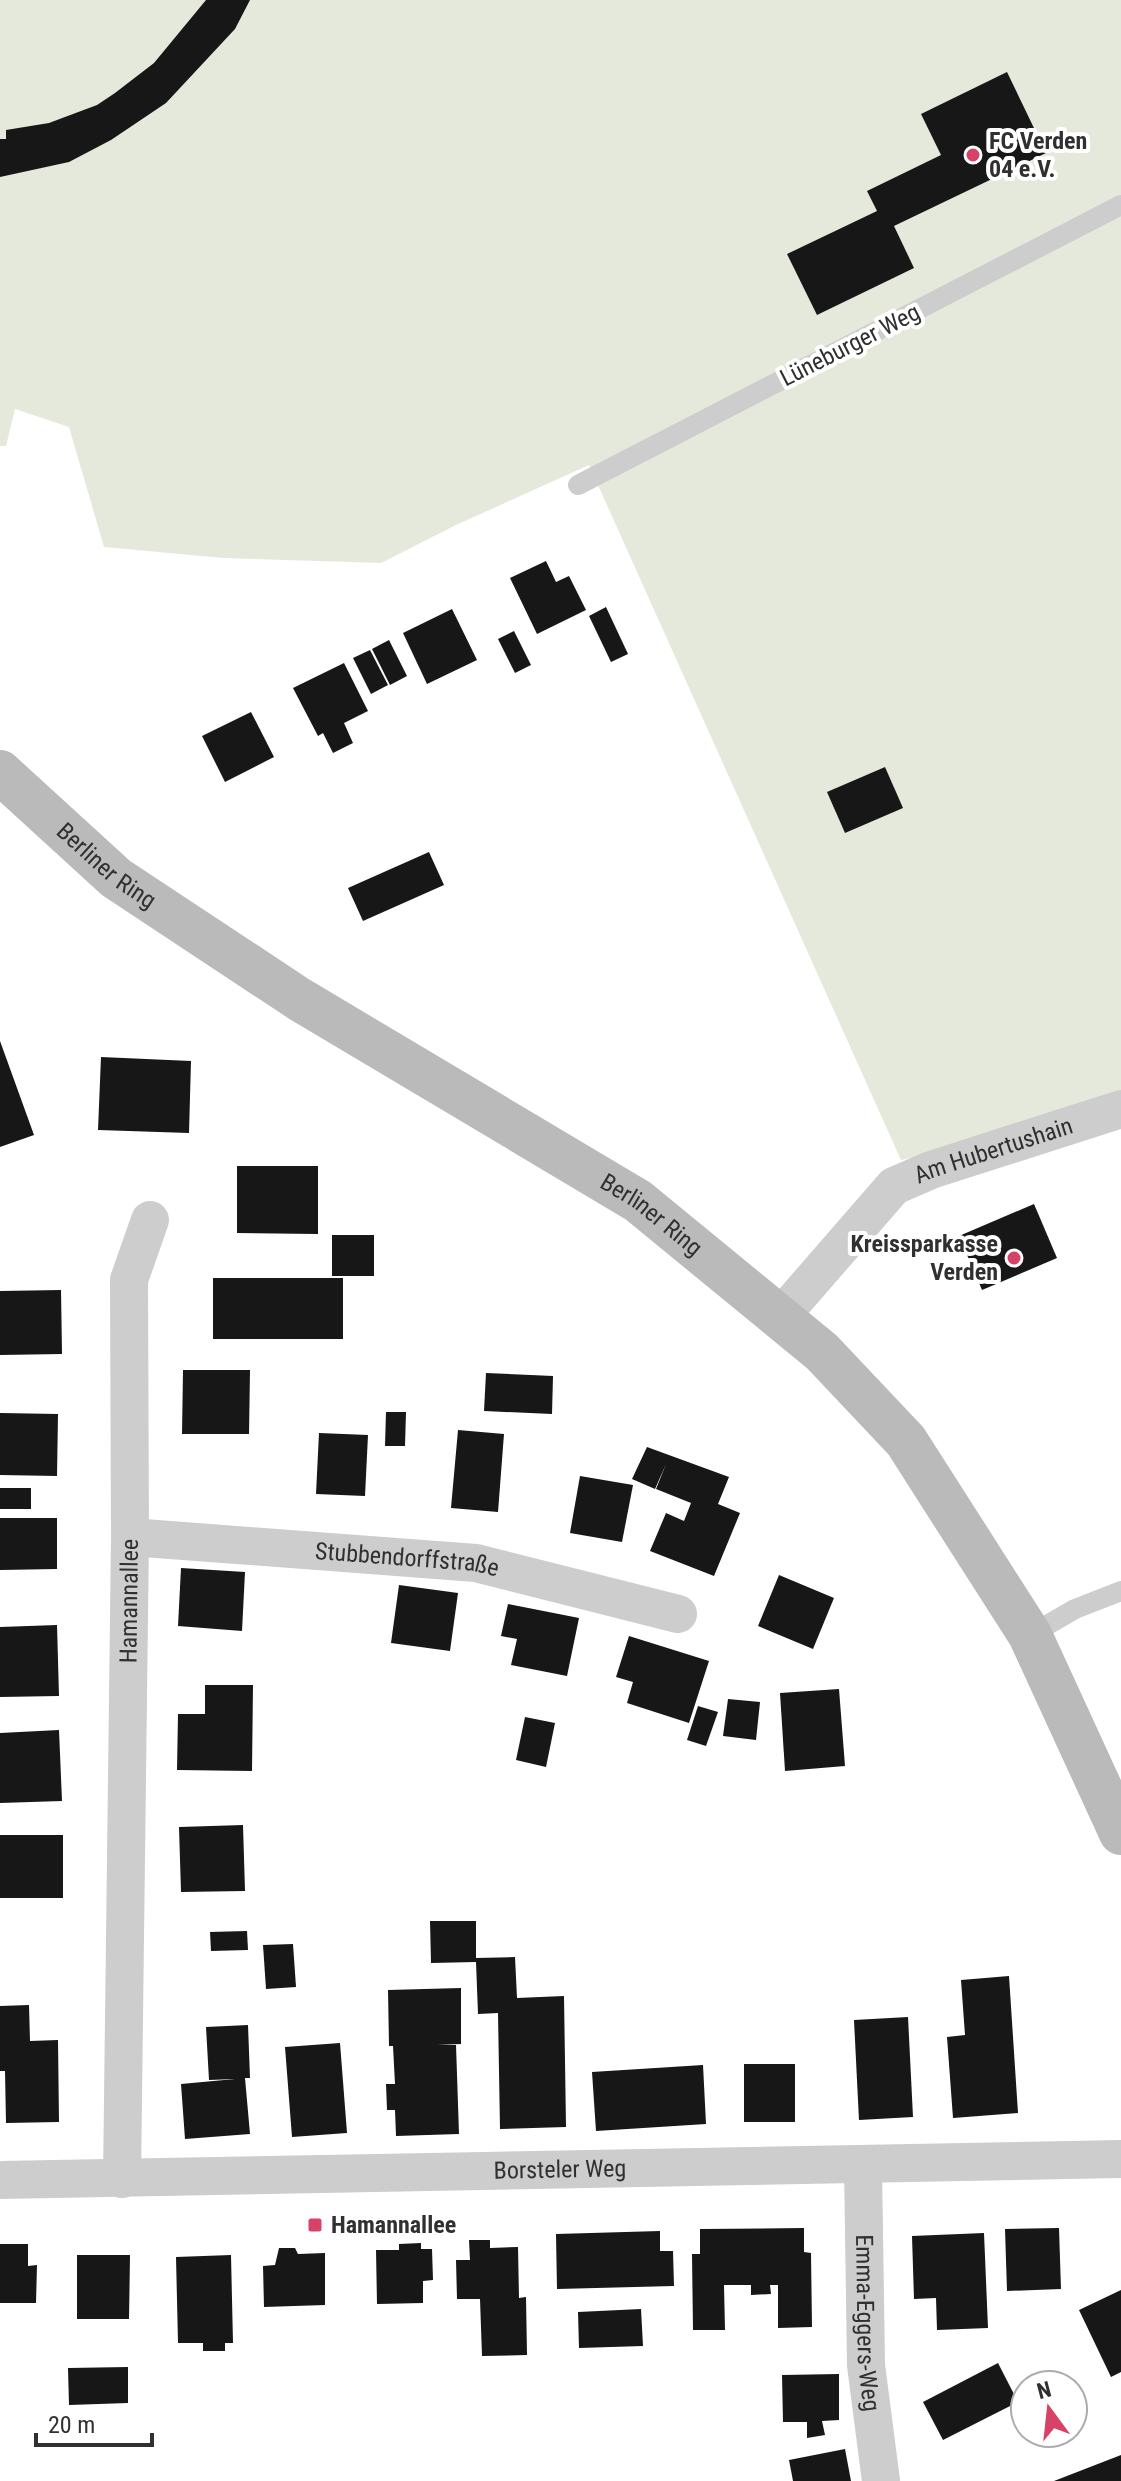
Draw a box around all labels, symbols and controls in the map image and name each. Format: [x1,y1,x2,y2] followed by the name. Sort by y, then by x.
[989,127,1087,183] place label: FC Verden 04 e.V.
[964,146,982,164] marker: FC Verden 04 e.V.
[776,298,924,392] street label: Lüneburger Weg
[51,817,161,914] street label: Berliner Ring
[910,1111,1076,1190] street label: Am Hubertushain
[595,1168,708,1262] street label: Berliner Ring
[850,1230,998,1286] place label: Kreissparkasse Verden
[1005,1249,1023,1267] marker: Kreissparkasse Verden
[314,1537,502,1582] street label: Stubbendorffstraße
[114,1539,144,1663] street label: Hamannallee
[493,2154,626,2185] street label: Borsteler Weg
[331,2211,456,2239] place label: Hamannallee
[306,2216,324,2234] marker: Hamannallee
[850,2234,886,2413] street label: Emma-Eggers-Weg
[1009,2369,1089,2449] north arrow
[1034,2376,1054,2404] text: N
[36,2397,152,2447] scale bar
[48,2411,95,2439] text: 20 m

